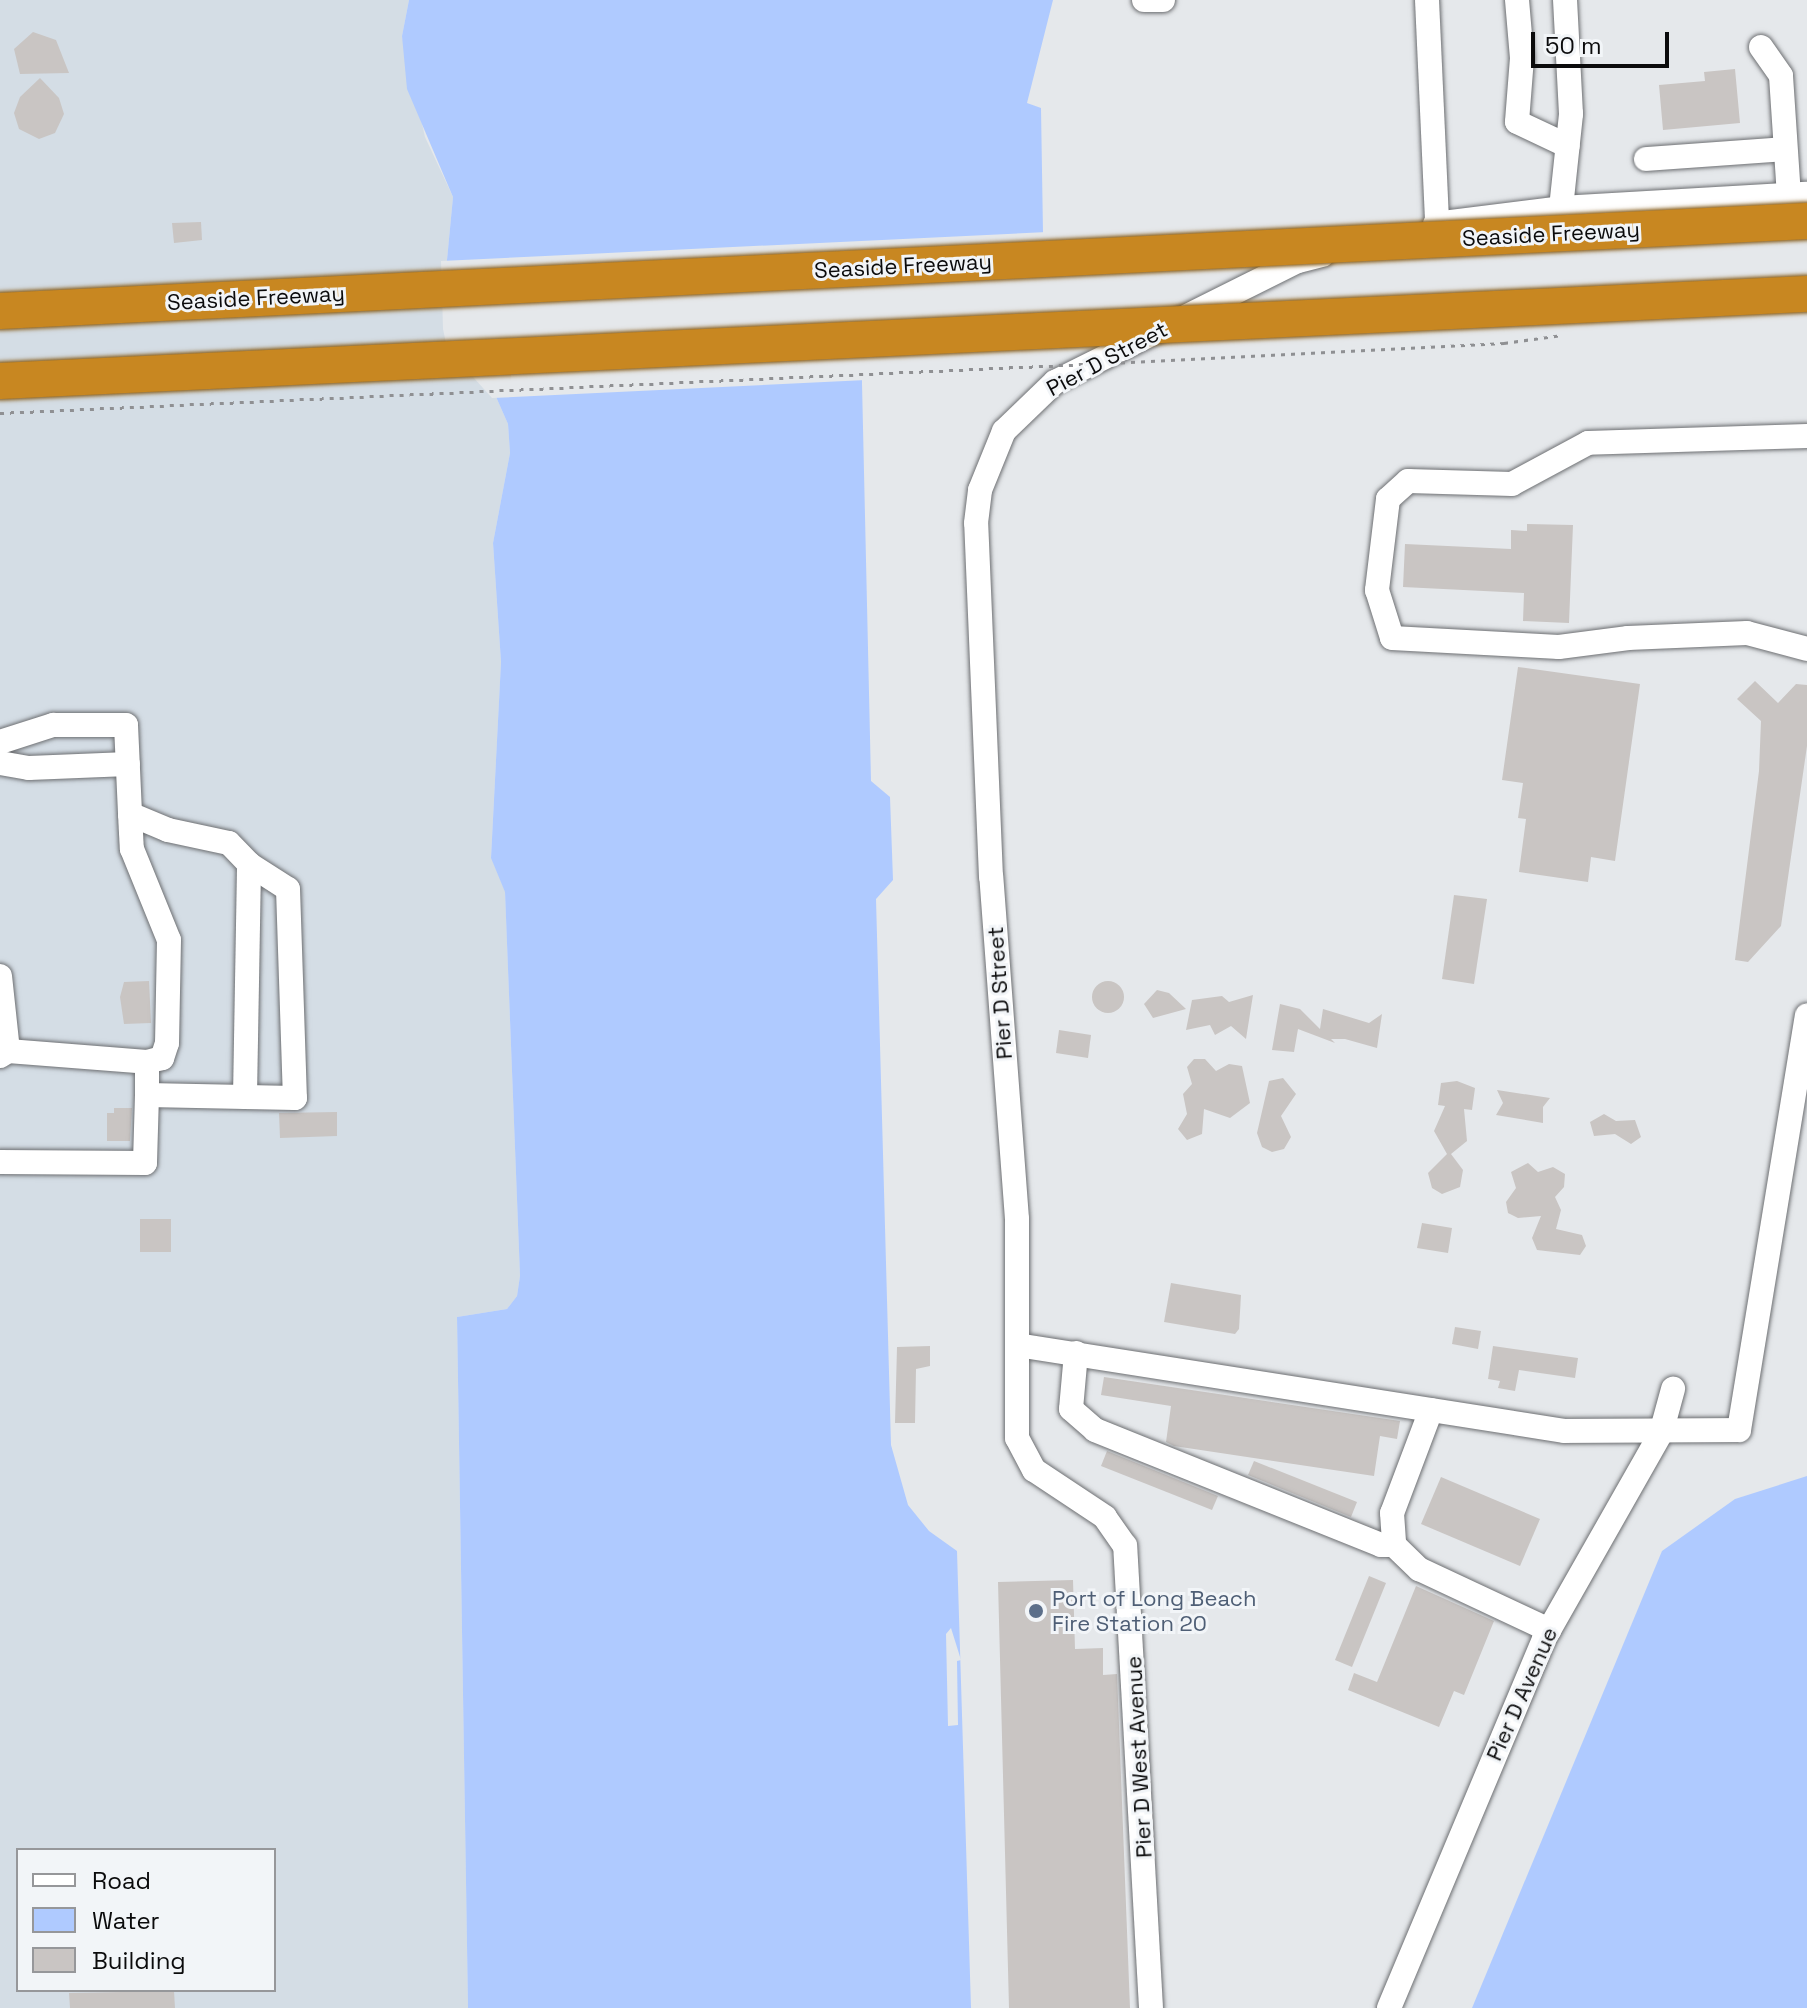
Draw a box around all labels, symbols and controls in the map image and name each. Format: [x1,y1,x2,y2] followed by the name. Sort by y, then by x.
[1535,16,1673,66] scale bar
[1545,30,1602,61] text: 50 m
[1462,216,1640,252] street label: Seaside Freeway
[814,248,992,284] street label: Seaside Freeway
[167,280,345,316] street label: Seaside Freeway
[1042,316,1172,402] street label: Pier D Street
[982,926,1018,1060] street label: Pier D Street
[1052,1585,1256,1636] place label: Port of Long Beach Fire Station 20
[1027,1602,1045,1620] marker: Port of Long Beach Fire Station 20
[1481,1623,1563,1765] street label: Pier D Avenue
[1121,1655,1157,1859] street label: Pier D West Avenue
[16,1848,276,1992] legend
[92,1865,151,1896] text: Road
[92,1905,160,1936] text: Water
[92,1945,186,1976] text: Building

